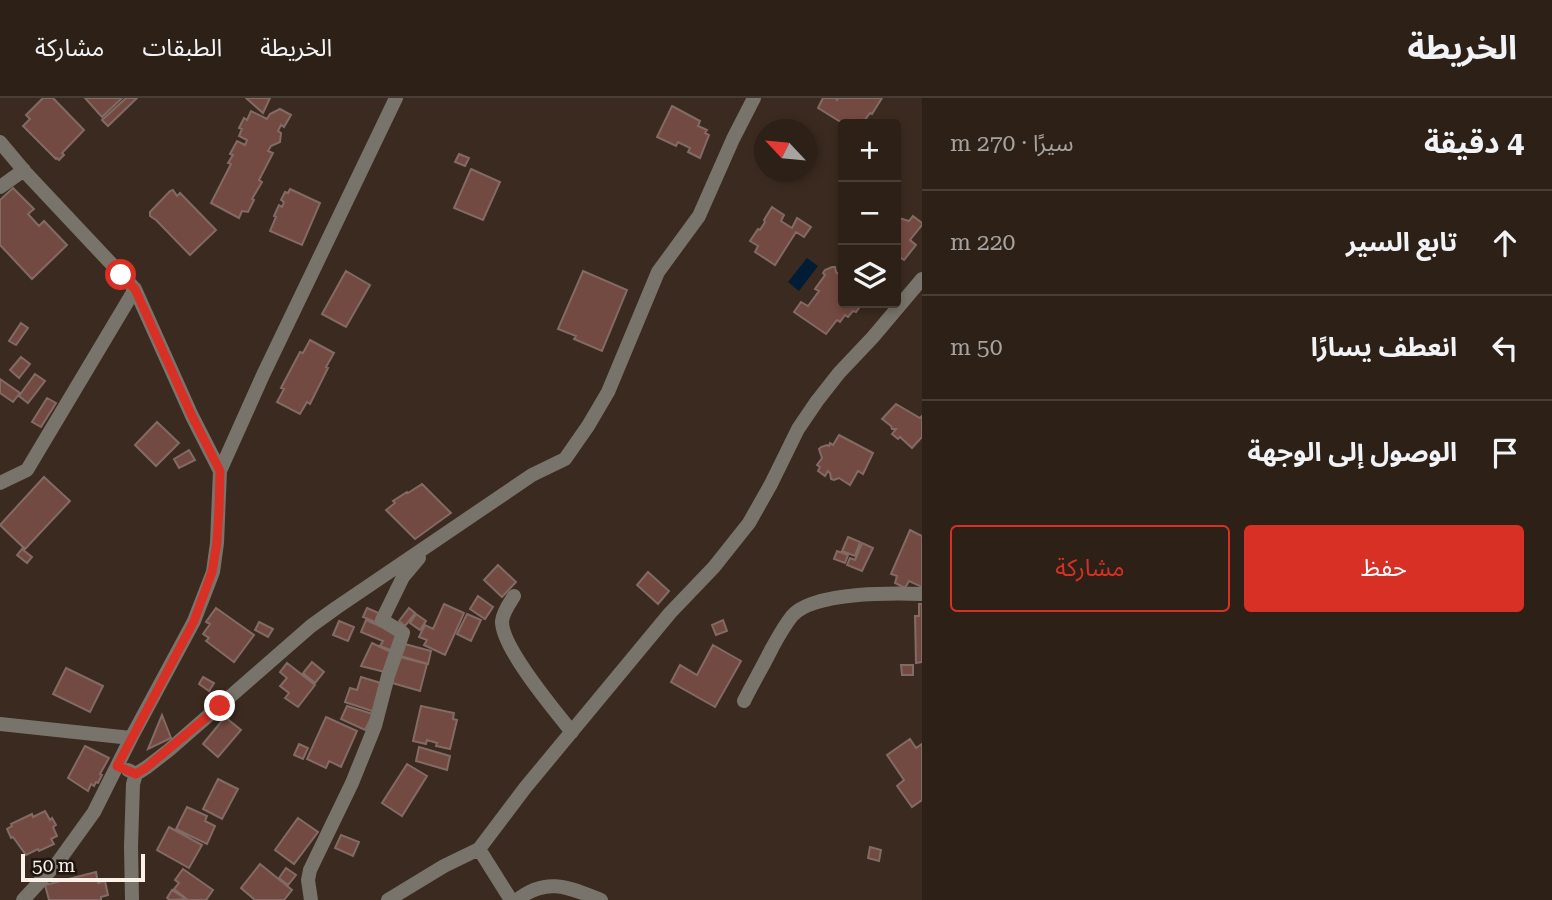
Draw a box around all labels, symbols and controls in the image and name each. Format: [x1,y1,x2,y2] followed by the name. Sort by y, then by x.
[1407,28,1517,67] text: الخريطة
[35,34,104,62] text: مشاركة
[142,34,222,62] text: الطبقات
[260,34,332,62] text: الخريطة
[754,119,817,182] north arrow
[838,119,901,308] map controls
[838,119,901,182] button: +
[1424,125,1524,160] text: 4 دقيقة
[950,130,1074,157] text: سيرًا · 270 m
[838,182,901,245] button: −
[1486,224,1524,262] icon: ahead
[1346,227,1457,257] text: تابع السير
[950,229,1015,256] text: 220 m
[838,245,901,308] button: layers
[105,259,136,290] route start
[1486,329,1524,367] icon: left
[1311,332,1457,362] text: انعطف يسارًا
[950,334,1003,361] text: 50 m
[1486,434,1524,472] icon: arrive
[1248,437,1457,467] text: الوصول إلى الوجهة
[950,525,1230,612] button: مشاركة
[1244,525,1524,612] button: حفظ
[204,690,235,721] route end
[21,851,145,883] scale bar
[32,854,75,877] text: 50 m

